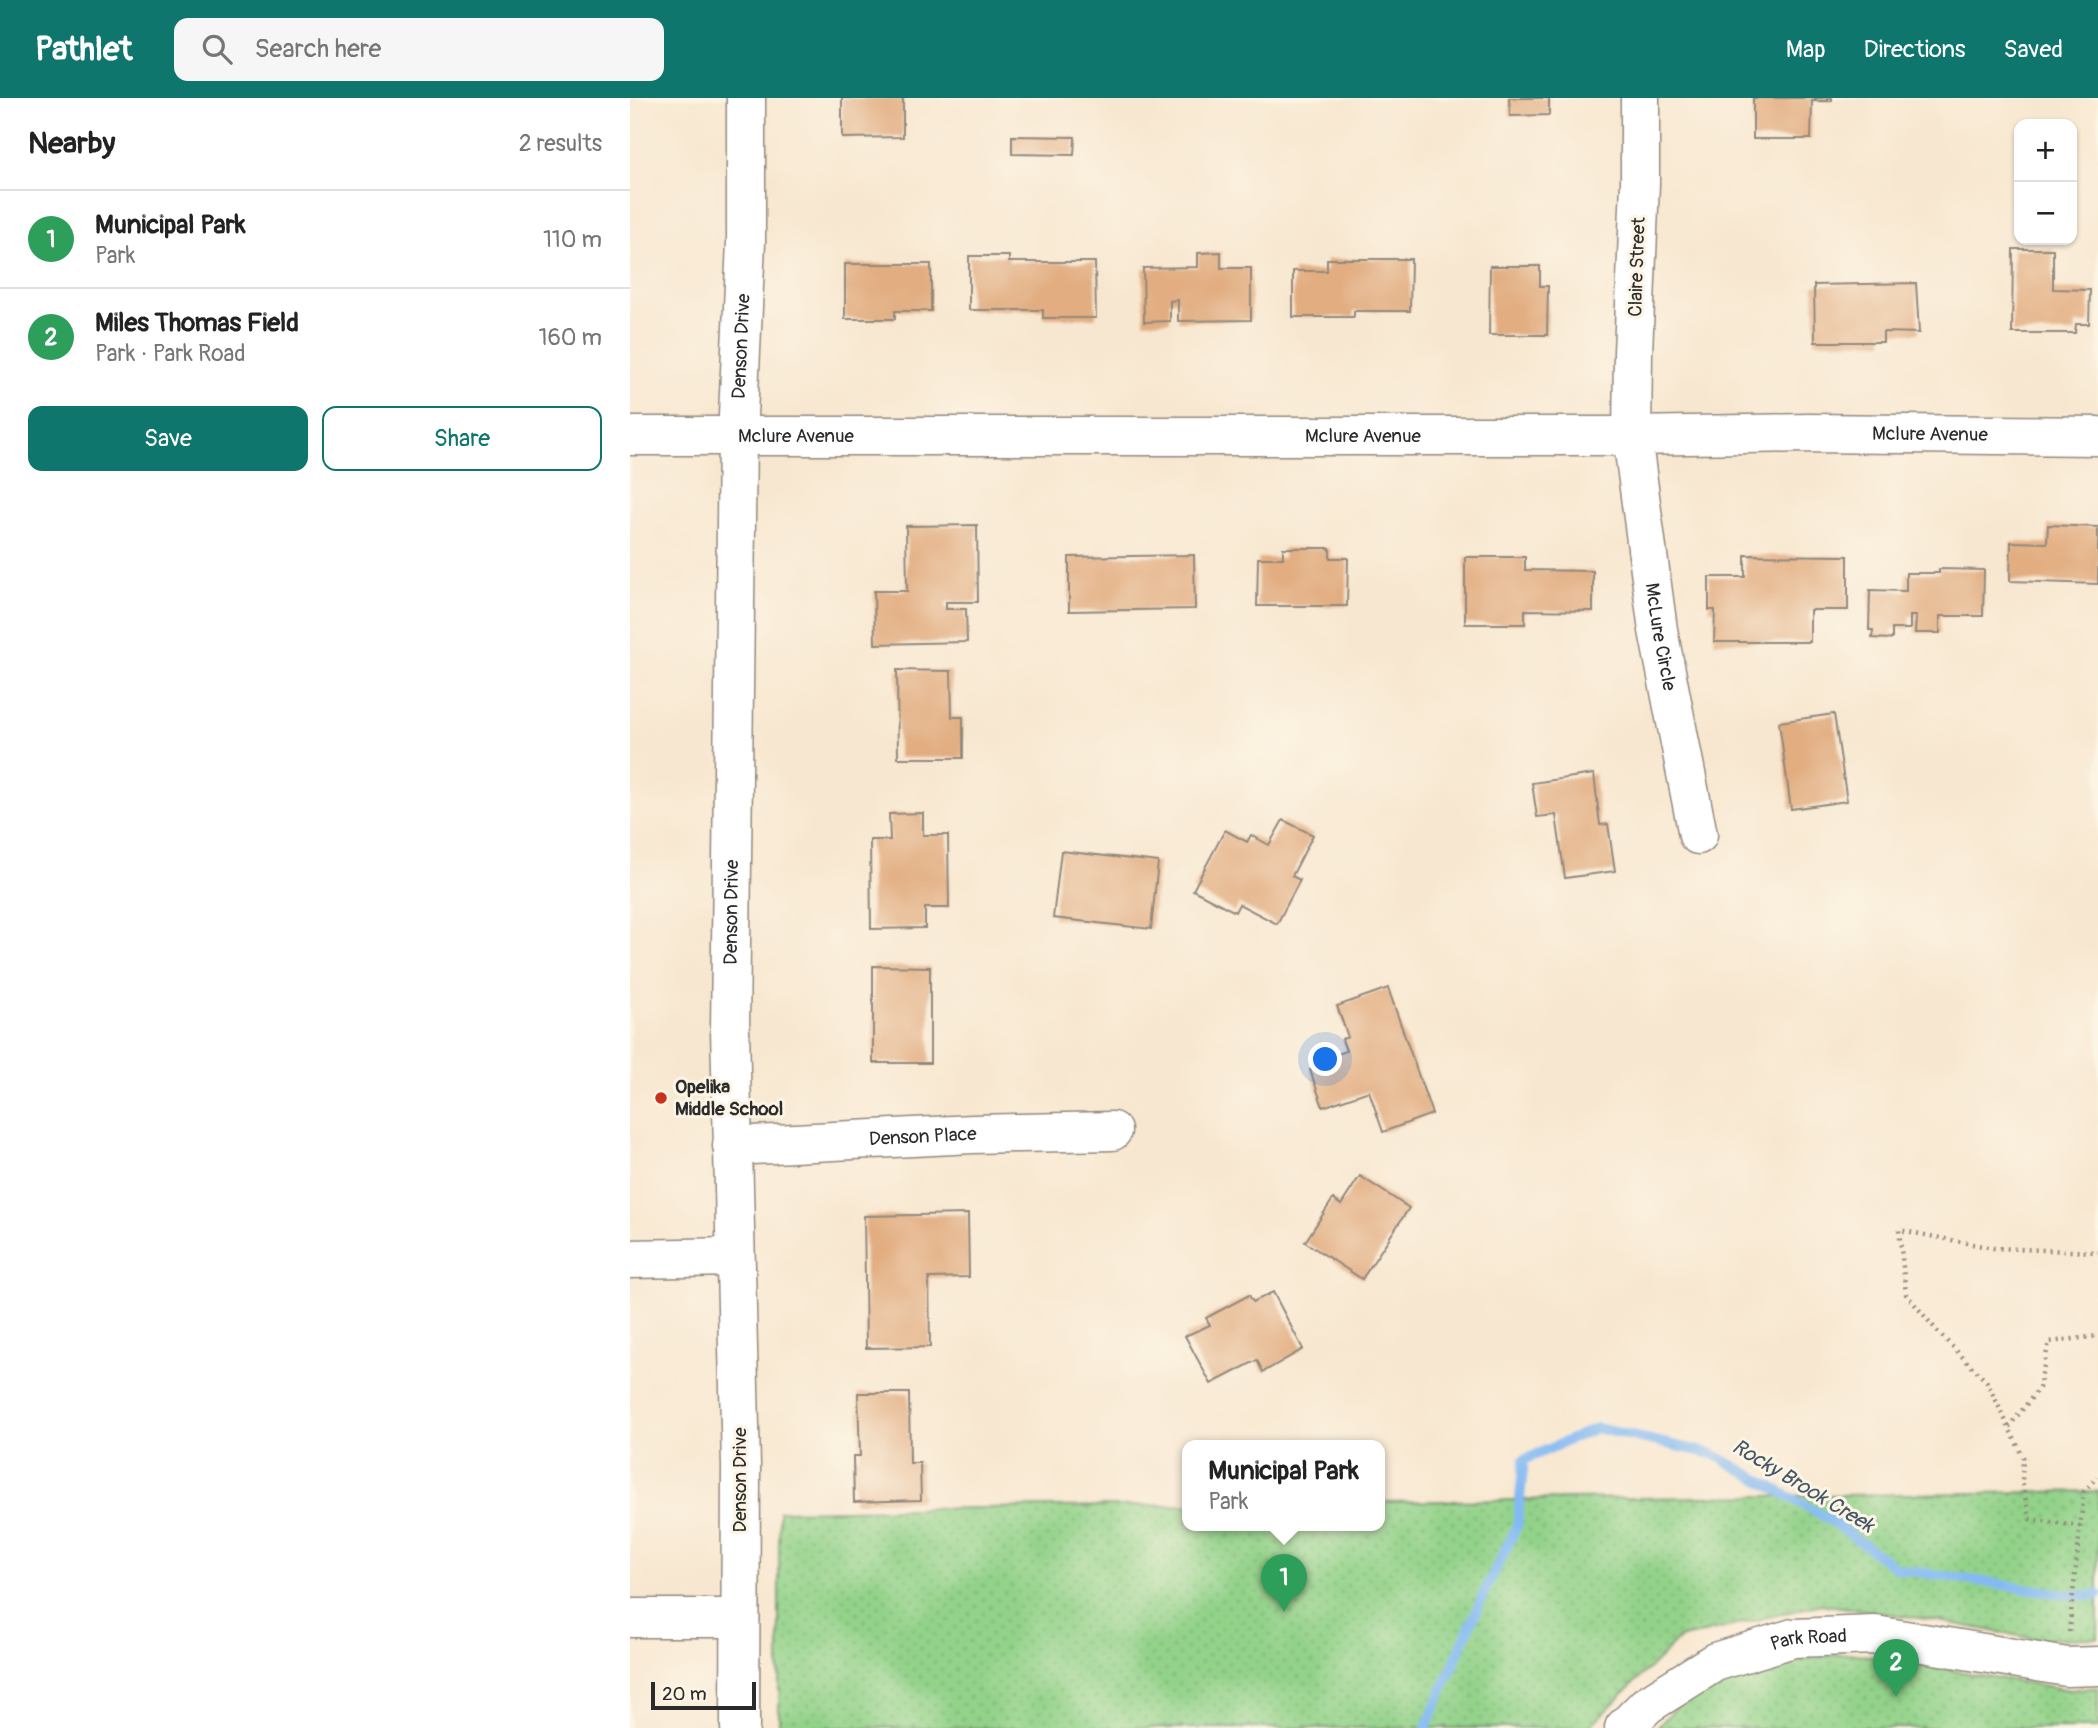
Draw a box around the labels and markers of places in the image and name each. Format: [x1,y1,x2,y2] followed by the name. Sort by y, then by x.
[675,1075,783,1121] place label: Opelika Middle School
[653,1090,669,1106] marker: Opelika Middle School
[1261,1554,1307,1612] pin: 1
[1873,1639,1919,1697] pin: 2

